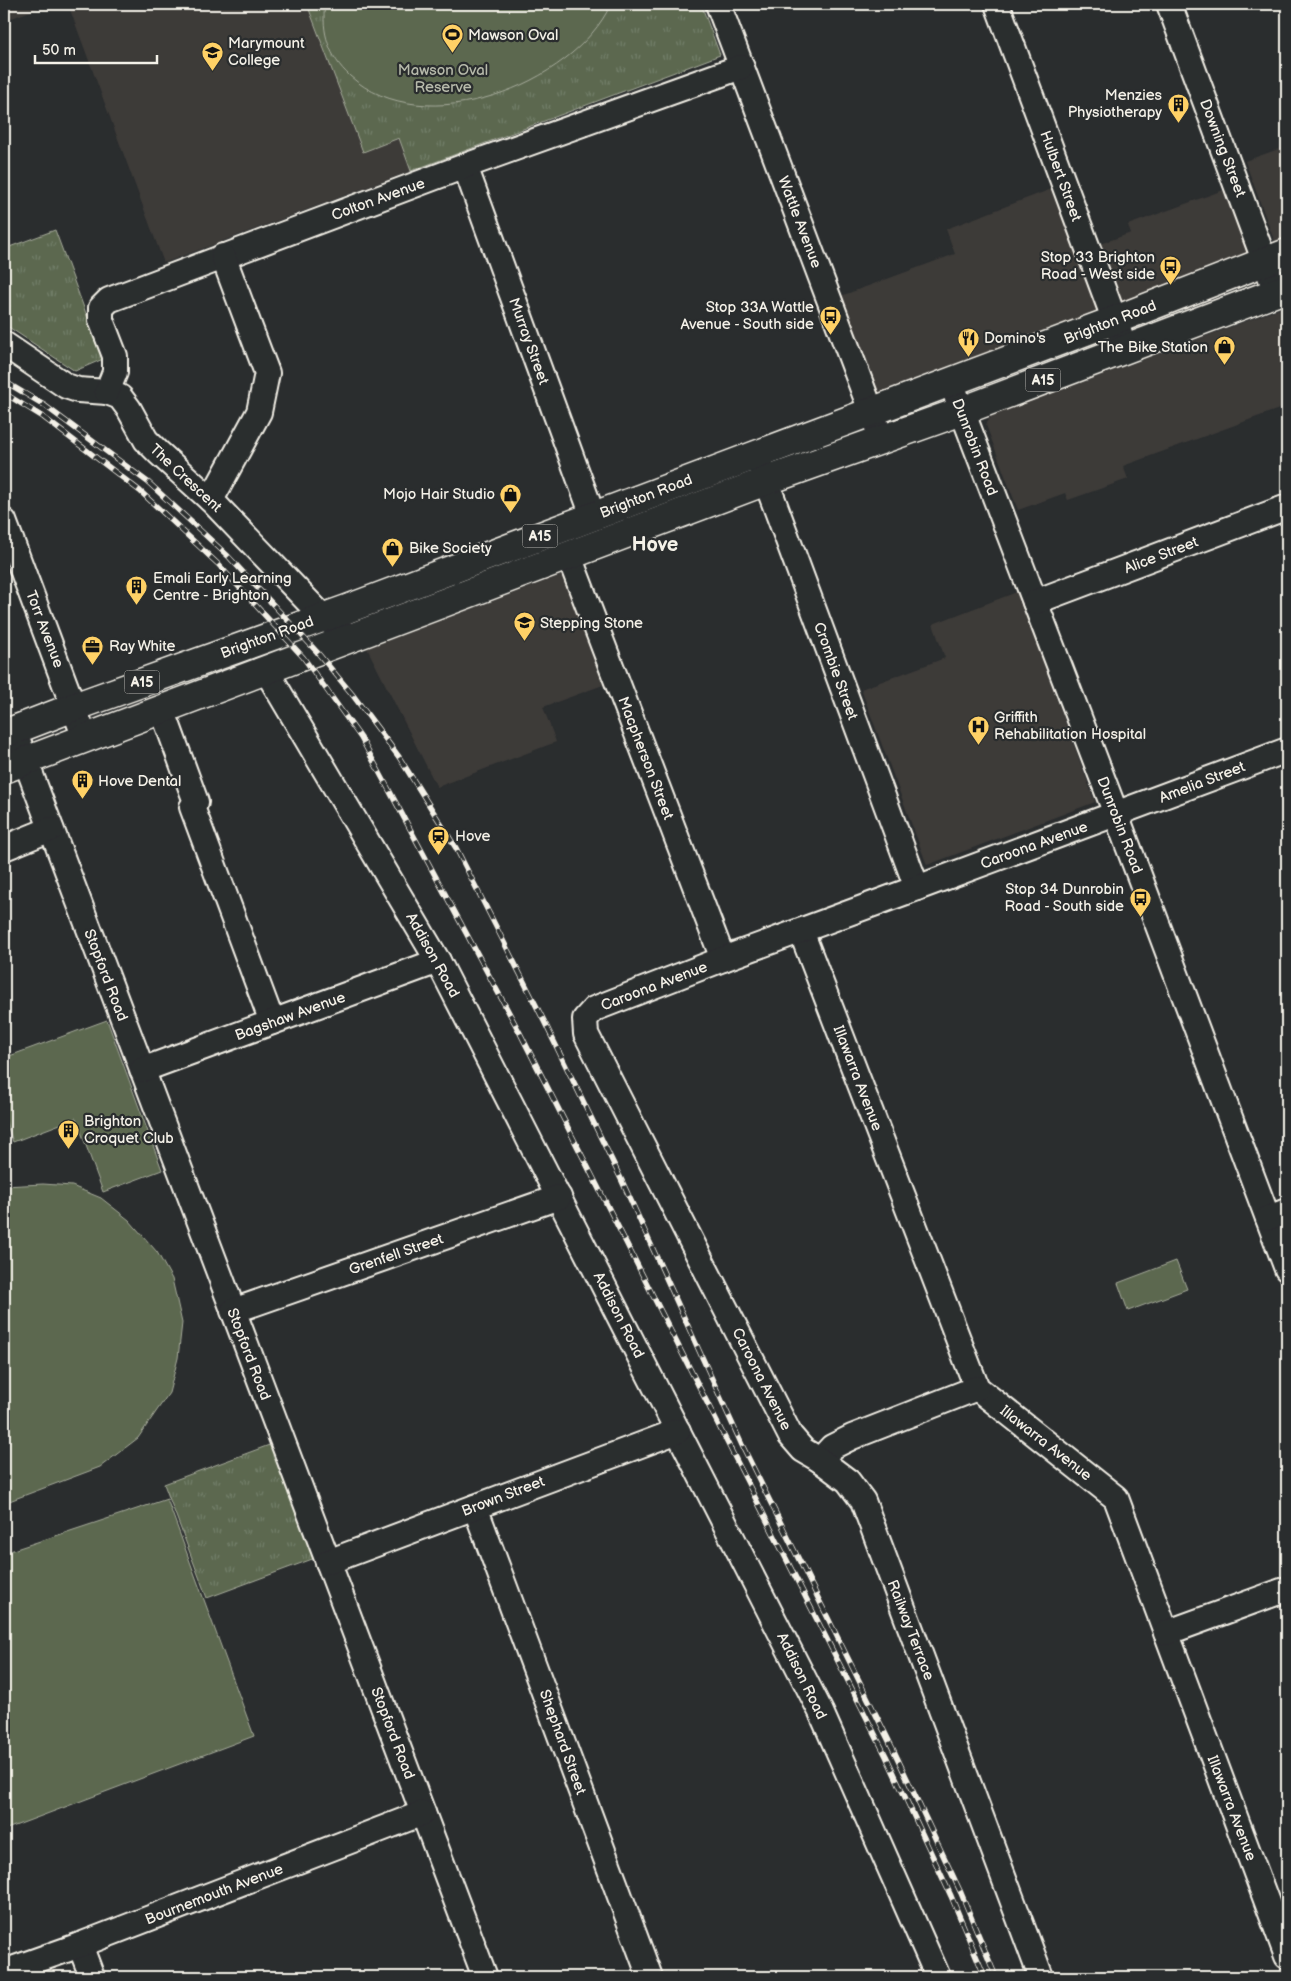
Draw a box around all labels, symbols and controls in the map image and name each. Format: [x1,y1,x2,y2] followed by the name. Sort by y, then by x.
[440,23,464,54] sports icon: Mawson Oval
[468,26,558,45] place label: Mawson Oval
[35,32,158,64] scale bar
[228,34,305,70] place label: Marymount College
[200,40,224,71] school or university icon: Marymount College
[42,41,76,60] text: 50 m
[398,61,488,97] park label: Mawson Oval Reserve
[1068,86,1163,122] place label: Menzies Physiotherapy
[1166,92,1190,123] building icon: Menzies Physiotherapy
[1195,97,1250,200] street label: Downing Street
[1035,128,1086,224] street label: Hulbert Street
[773,173,826,271] street label: Wattle Avenue
[329,174,428,225] street label: Colton Avenue
[1041,248,1155,284] place label: Stop 33 Brighton Road - West side
[1159,254,1183,285] bus stop icon: Stop 33 Brighton Road - West side
[504,295,553,388] street label: Murray Street
[1061,296,1159,349] street label: Brighton Road
[680,298,814,334] place label: Stop 33A Wattle Avenue - South side
[818,304,842,335] bus stop icon: Stop 33A Wattle Avenue - South side
[956,326,980,357] restaurant icon: Domino's
[984,329,1046,348] place label: Domino's
[1212,335,1236,366] shop icon: The Bike Station
[1098,338,1208,357] place label: The Bike Station
[1026,368,1060,392] road number: A15
[947,396,1002,498] street label: Dunrobin Road
[146,440,226,517] street label: The Crescent
[597,470,695,523] street label: Brighton Road
[499,482,523,513] shop icon: Mojo Hair Studio
[383,485,495,504] place label: Mojo Hair Studio
[522,524,558,548] road number: A15
[632,533,678,557] district label: Hove
[1121,533,1201,578] street label: Alice Street
[381,536,405,567] shop icon: Bike Society
[409,539,492,558] place label: Bike Society
[153,569,292,605] place label: Emali Early Learning Centre - Brighton
[125,575,149,606] building icon: Emali Early Learning Centre - Brighton
[21,588,68,671] street label: Torr Avenue
[512,611,536,642] school or university icon: Stepping Stone
[218,612,316,663] street label: Brighton Road
[540,614,643,633] place label: Stepping Stone
[809,620,862,723] street label: Crombie Street
[81,634,105,665] office icon: Ray White
[109,637,175,656] place label: Ray White
[124,670,160,694] road number: A15
[613,694,678,823] street label: Macpherson Street
[994,708,1146,744] place label: Griffith Rehabilitation Hospital
[966,714,990,745] hospital icon: Griffith Rehabilitation Hospital
[1156,757,1248,808] street label: Amelia Street
[70,769,94,800] building icon: Hove Dental
[98,772,181,791] place label: Hove Dental
[1092,774,1147,876] street label: Dunrobin Road
[978,817,1090,874] street label: Caroona Avenue
[427,824,451,855] station icon: Hove
[455,827,490,846] place label: Hove
[1004,880,1124,916] place label: Stop 34 Dunrobin Road - South side
[1128,886,1152,917] bus stop icon: Stop 34 Dunrobin Road - South side
[401,909,464,1001] street label: Addison Road
[79,926,132,1024] street label: Stopford Road
[598,957,710,1016] street label: Caroona Avenue
[232,988,348,1045] street label: Bagshaw Avenue
[829,1023,886,1134] street label: Illawarra Avenue
[84,1112,174,1148] place label: Brighton Croquet Club
[56,1118,80,1149] building icon: Brighton Croquet Club
[347,1229,446,1279] street label: Grenfell Street
[589,1269,648,1362] street label: Addison Road
[222,1305,275,1403] street label: Stopford Road
[728,1325,796,1434] street label: Caroona Avenue
[996,1402,1096,1485] street label: Illawarra Avenue
[459,1472,548,1521] street label: Brown Street
[883,1577,938,1683] street label: Railway Terrace
[772,1630,831,1723] street label: Addison Road
[366,1684,419,1782] street label: Stopford Road
[535,1687,590,1798] street label: Shephard Street
[1203,1753,1260,1864] street label: Illawarra Avenue
[143,1859,286,1930] street label: Bournemouth Avenue

